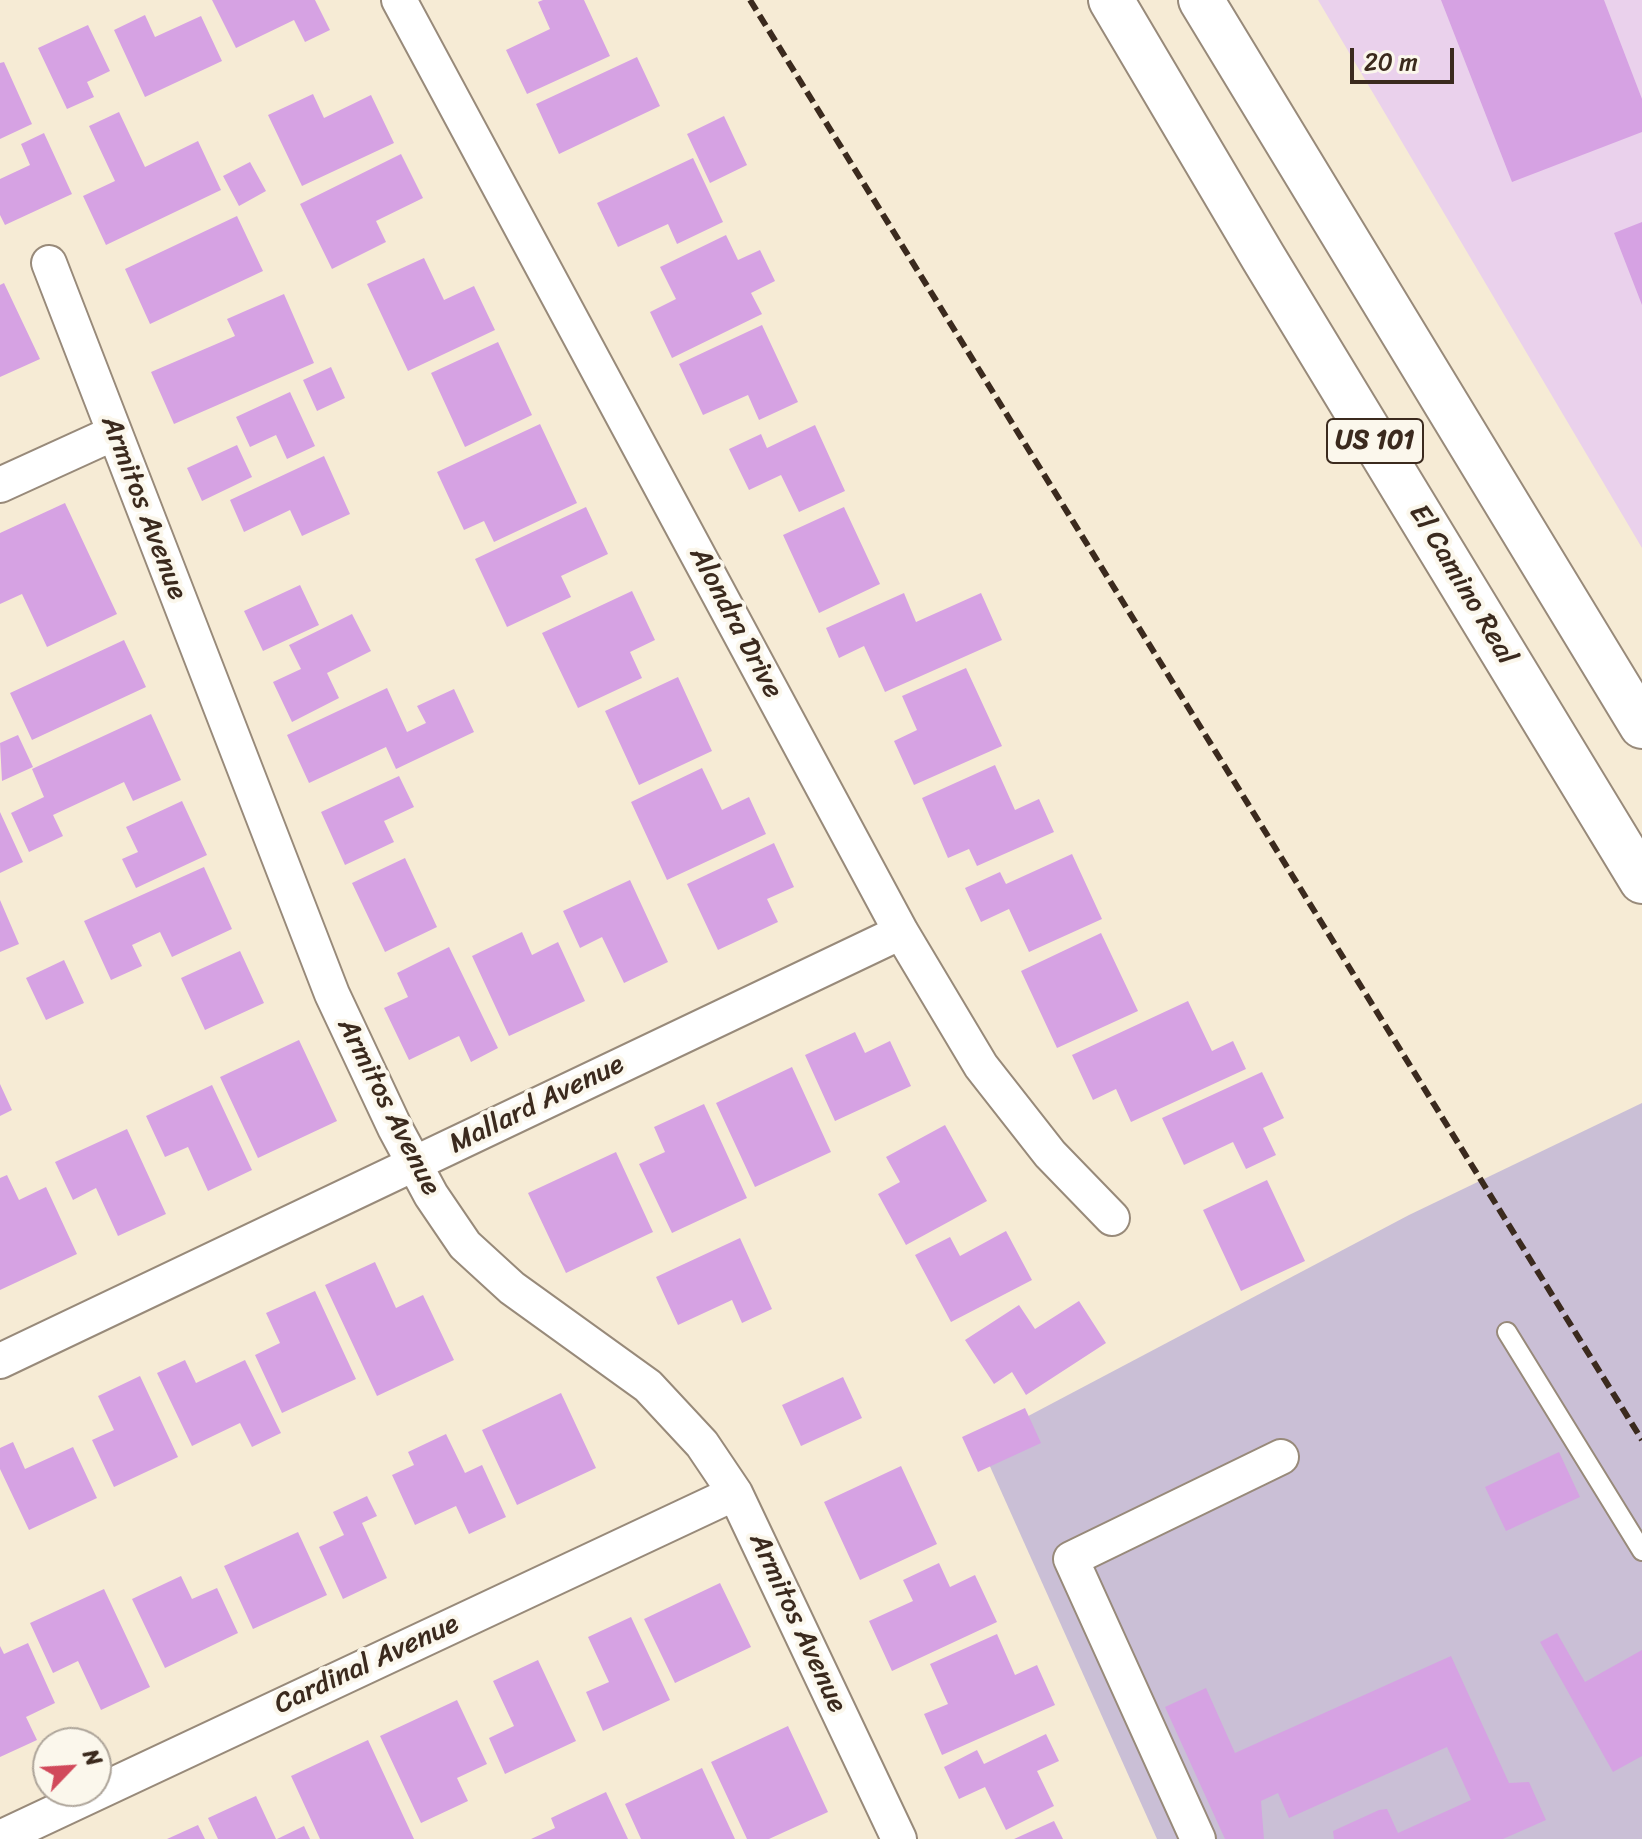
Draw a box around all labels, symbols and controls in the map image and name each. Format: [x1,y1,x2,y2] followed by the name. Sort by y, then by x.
[1354,32,1458,82] scale bar
[1364,41,1418,83] text: 20 m
[93,411,193,605] street label: Armitos Avenue
[1327,419,1423,463] road number: US 101
[1401,499,1523,671] street label: El Camino Real
[681,542,789,704] street label: Alondra Drive
[329,1013,447,1201] street label: Armitos Avenue
[444,1048,630,1162] street label: Mallard Avenue
[741,1528,853,1718] street label: Armitos Avenue
[270,1608,464,1722] street label: Cardinal Avenue
[32,1727,112,1807] north arrow
[71,1742,113,1773] text: N

